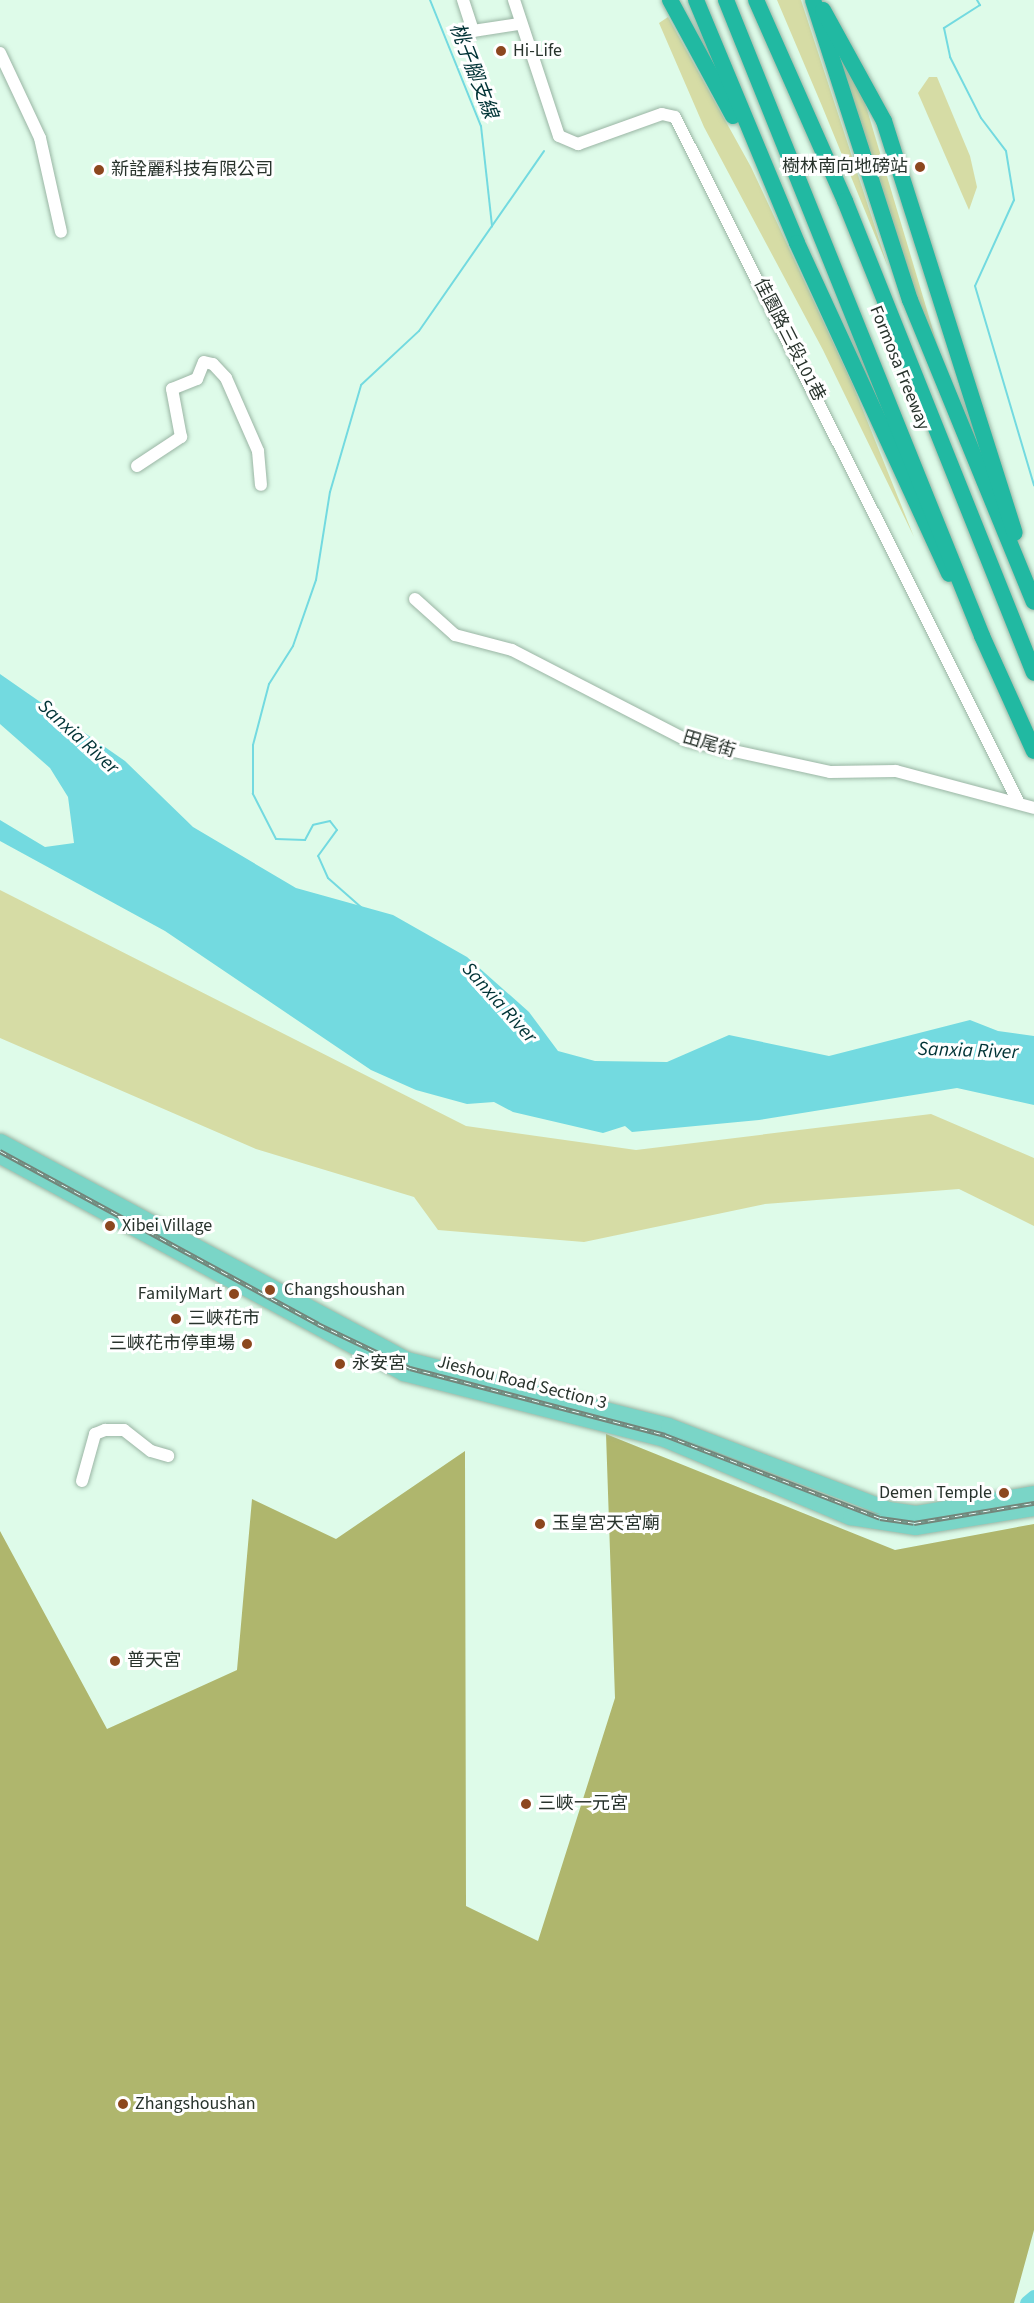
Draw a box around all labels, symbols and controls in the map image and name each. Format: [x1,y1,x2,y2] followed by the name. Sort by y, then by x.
[444,20,502,122] water label: 桃子腳支線
[513,40,562,62] place label: Hi-Life
[494,44,508,58] marker: Hi-Life
[782,156,908,178] place label: 樹林南向地磅站
[111,159,273,181] place label: 新詮麗科技有限公司
[913,160,927,174] marker: 樹林南向地磅站
[92,163,106,177] marker: 新詮麗科技有限公司
[749,275,829,405] street label: 佳園路三段101巷
[864,303,934,433] street label: Formosa Freeway
[33,694,123,780] water label: Sanxia River
[680,727,738,763] street label: 田尾街
[456,958,542,1048] water label: Sanxia River
[917,1037,1019,1065] water label: Sanxia River
[122,1215,212,1237] place label: Xibei Village
[103,1219,117,1233] marker: Xibei Village
[284,1279,405,1301] place label: Changshoushan
[261,1281,279,1299] marker: Changshoushan
[138,1283,222,1305] place label: FamilyMart
[227,1287,241,1301] marker: FamilyMart
[188,1308,260,1330] place label: 三峽花市
[169,1312,183,1326] marker: 三峽花市
[109,1333,235,1355] place label: 三峽花市停車場
[240,1337,254,1351] marker: 三峽花市停車場
[435,1351,609,1415] street label: Jieshou Road Section 3
[352,1353,406,1375] place label: 永安宮
[333,1357,347,1371] marker: 永安宮
[879,1482,992,1504] place label: Demen Temple
[997,1486,1011,1500] marker: Demen Temple
[552,1513,660,1535] place label: 玉皇宮天宮廟
[533,1517,547,1531] marker: 玉皇宮天宮廟
[127,1650,181,1672] place label: 普天宮
[108,1654,122,1668] marker: 普天宮
[538,1793,628,1815] place label: 三峽一元宮
[519,1797,533,1811] marker: 三峽一元宮
[135,2093,256,2115] place label: Zhangshoushan
[116,2097,130,2111] marker: Zhangshoushan

